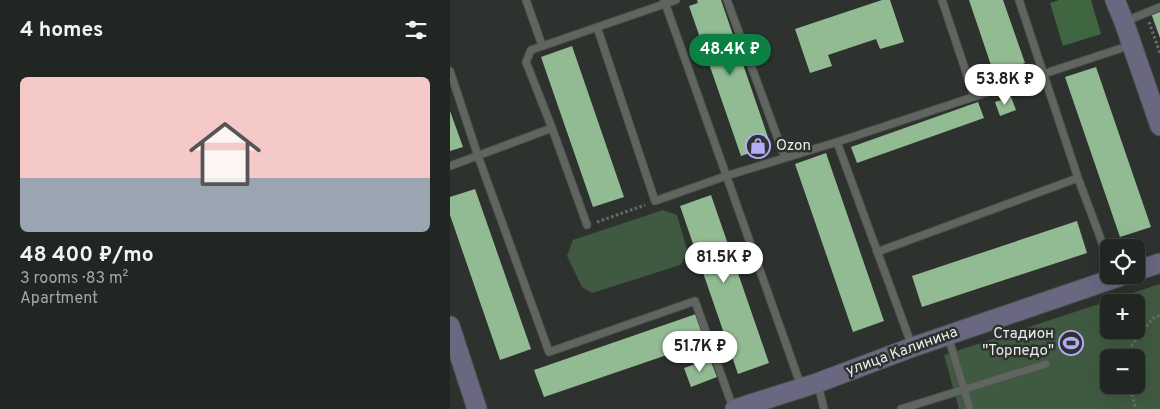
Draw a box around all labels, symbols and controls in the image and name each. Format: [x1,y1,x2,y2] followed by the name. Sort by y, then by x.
[402,16,430,44] icon: filters
[20,17,103,44] text: 4 homes
[684,34,776,76] pin: 48.4K ₽
[700,40,760,60] text: 48.4K ₽
[959,64,1051,106] pin: 53.8K ₽
[976,70,1034,90] text: 53.8K ₽
[180,109,270,199] icon: home
[745,133,771,159] shop icon: Ozon
[776,137,811,156] place label: Ozon
[1100,239,1145,394] map controls
[1100,239,1145,284] button: locate
[20,242,154,269] text: 48 400 ₽/mo
[678,242,770,284] pin: 81.5K ₽
[696,248,752,268] text: 81.5K ₽
[20,269,128,289] text: 3 rooms · 83 m²
[20,289,98,309] text: Apartment
[1100,294,1145,339] button: +
[844,323,960,381] street label: улица Калинина
[982,325,1054,361] place label: Стадион "Торпедо"
[654,330,746,373] pin: 51.7K ₽
[1058,330,1084,356] sports icon: Стадион "Торпедо"
[673,337,727,357] text: 51.7K ₽
[1100,349,1145,394] button: −

